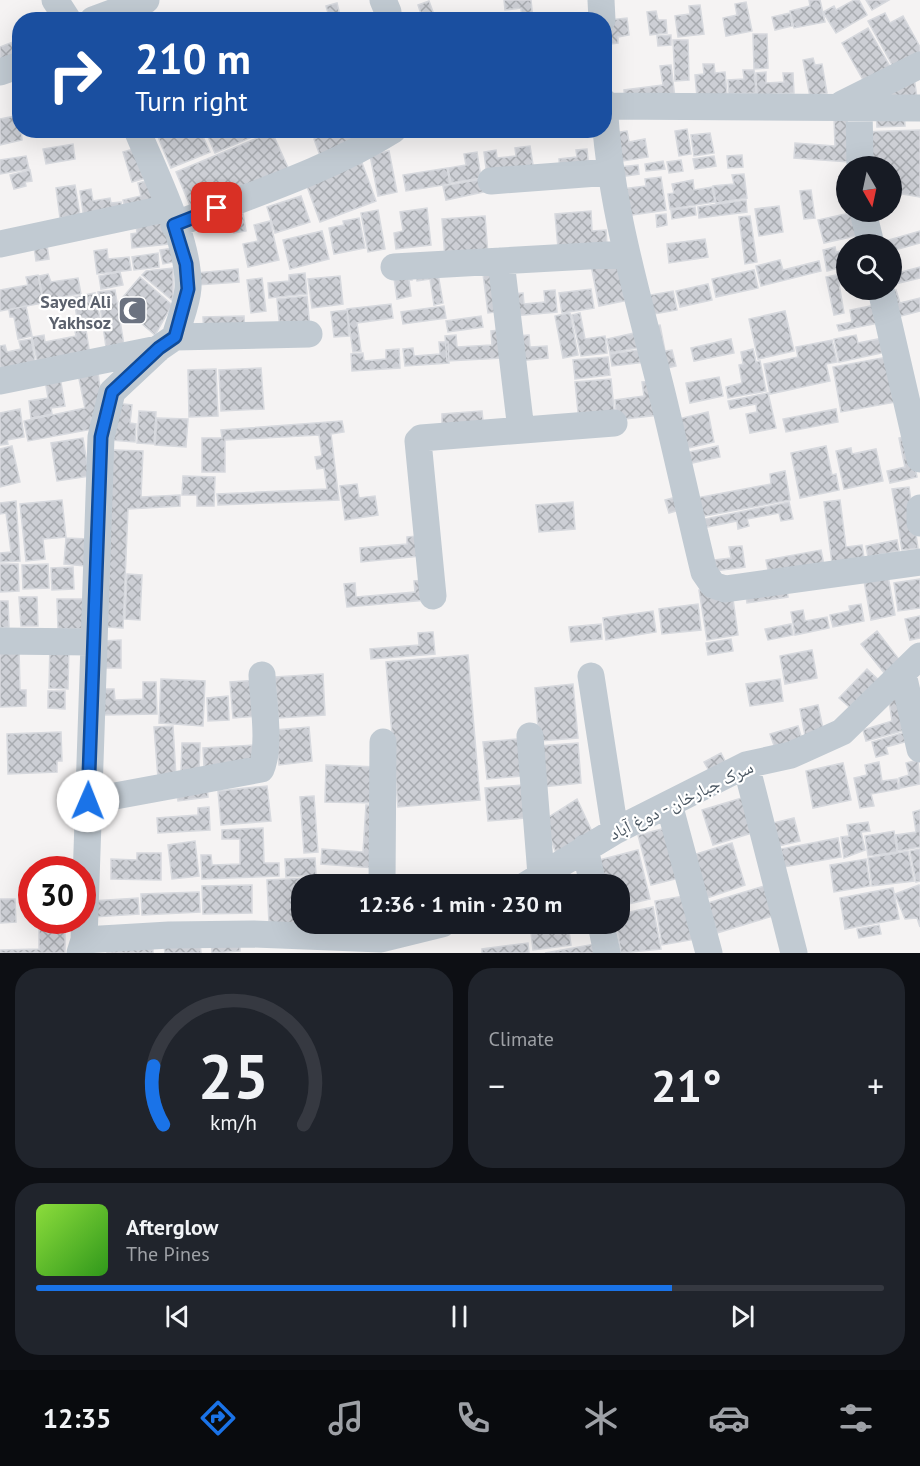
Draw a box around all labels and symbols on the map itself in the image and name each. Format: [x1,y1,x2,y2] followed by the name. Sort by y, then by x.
[836,156,902,222] north arrow
[191,182,242,233] pin
[40,290,111,334] place label: Sayed Ali Yakhsoz
[116,295,148,327] mosque icon: Sayed Ali Yakhsoz
[605,755,757,845] street label: سرک جبارخان - دوغ آباد
[56,769,120,833] position arrow
[18,856,96,934] speed limit sign: 30

